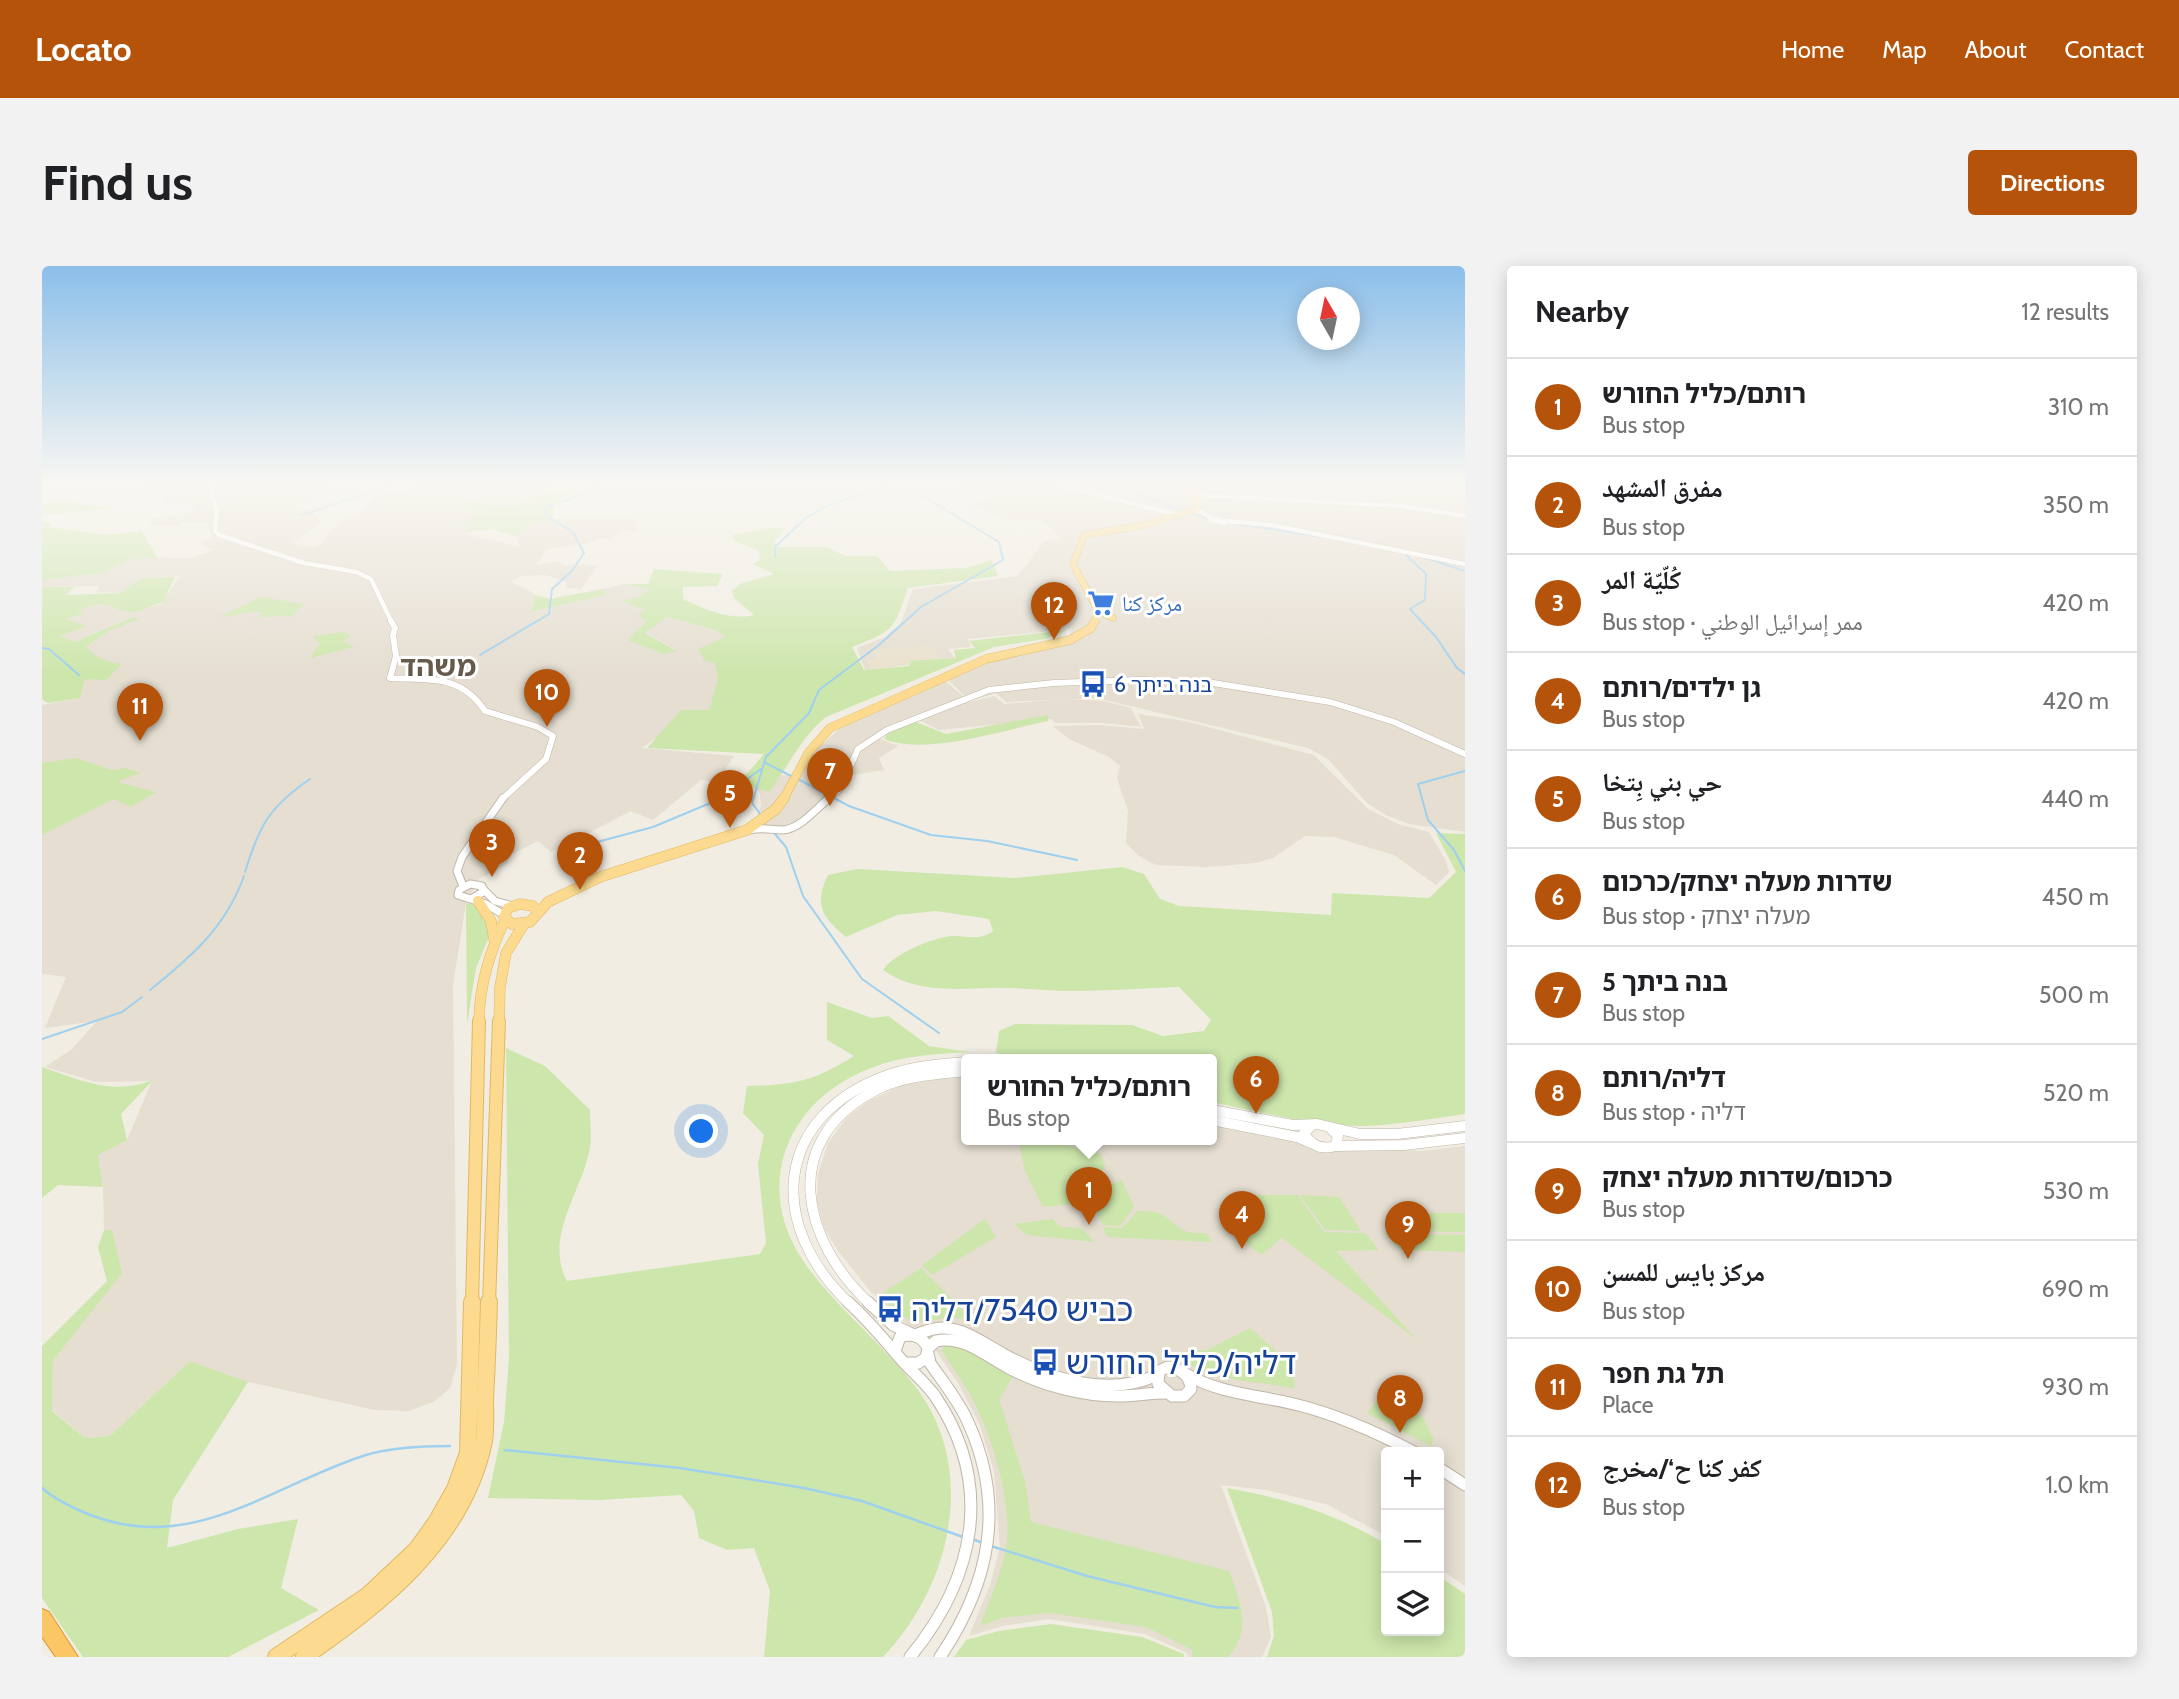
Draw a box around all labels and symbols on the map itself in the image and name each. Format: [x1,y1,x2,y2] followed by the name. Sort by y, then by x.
[1297,287,1360,350] north arrow
[1031,582,1077,640] pin: 12
[1086,588,1116,618] supermarket icon: مركز كنا
[1122,591,1182,616] place label: مركز كنا
[400,649,476,683] district label: משהד
[524,669,570,727] pin: 10
[1078,669,1108,699] bus stop icon: בנה ביתך 6
[1114,672,1212,697] place label: בנה ביתך 6
[117,683,163,741] pin: 11
[807,748,853,806] pin: 7
[707,770,753,828] pin: 5
[469,819,515,877] pin: 3
[557,832,603,890] pin: 2
[1233,1056,1279,1114] pin: 6
[684,1114,718,1148] your location
[1066,1167,1112,1225] pin: 1
[1219,1191,1265,1249] pin: 4
[1385,1201,1431,1259] pin: 9
[911,1290,1133,1329] place label: כביש 7540/דליה
[875,1294,905,1324] bus stop icon: כביש 7540/דליה
[1066,1343,1296,1382] place label: דליה/כליל החורש
[1030,1347,1060,1377] bus stop icon: דליה/כליל החורש
[1377,1375,1423,1433] pin: 8

